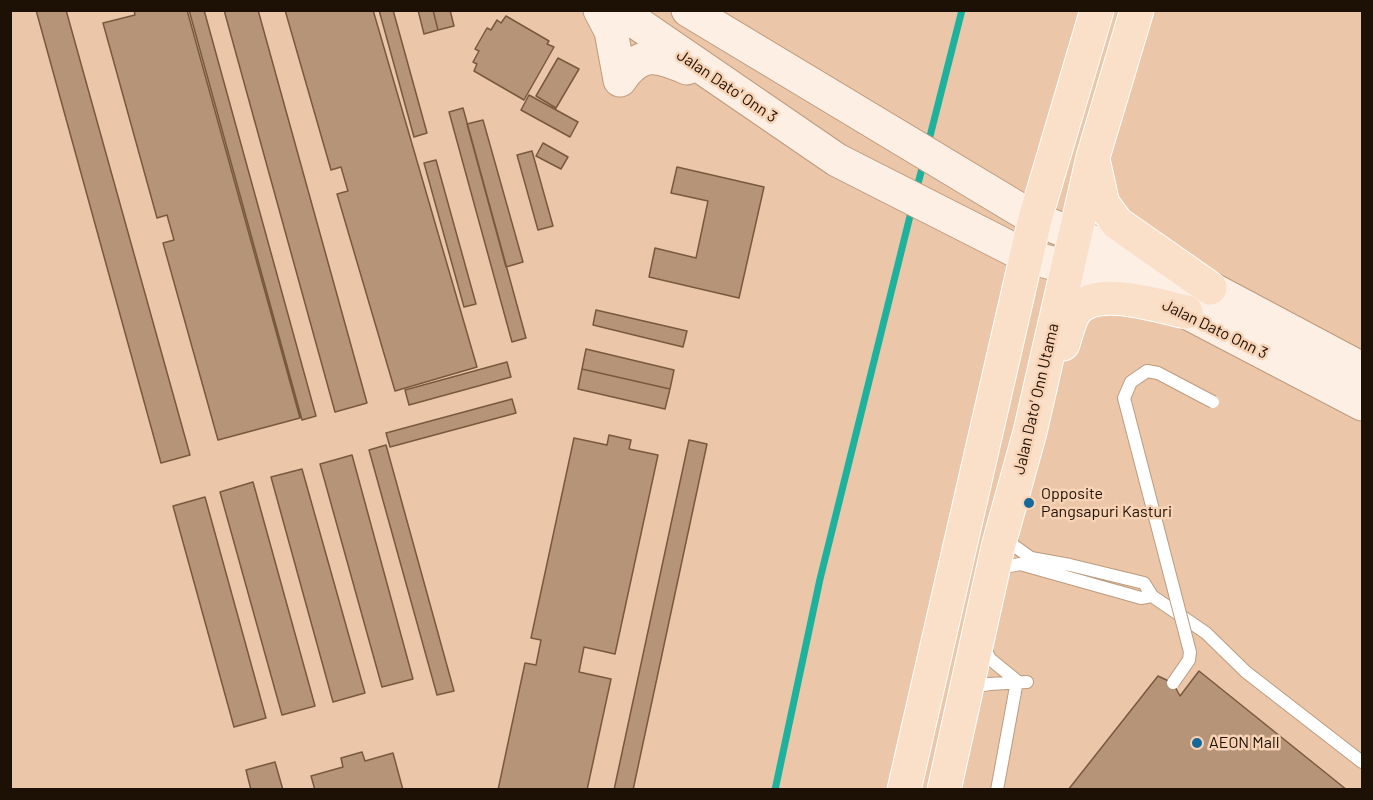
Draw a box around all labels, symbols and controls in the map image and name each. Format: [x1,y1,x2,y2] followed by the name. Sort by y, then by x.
[673,45,781,127] street label: Jalan Dato' Onn 3
[1159,295,1271,363] street label: Jalan Dato Onn 3
[1009,322,1063,476] street label: Jalan Dato' Onn Utama
[1041,484,1172,522] place label: Opposite Pangsapuri Kasturi
[1022,496,1036,510] marker: Opposite Pangsapuri Kasturi
[1209,733,1279,753] place label: AEON Mall
[1190,736,1204,750] marker: AEON Mall

